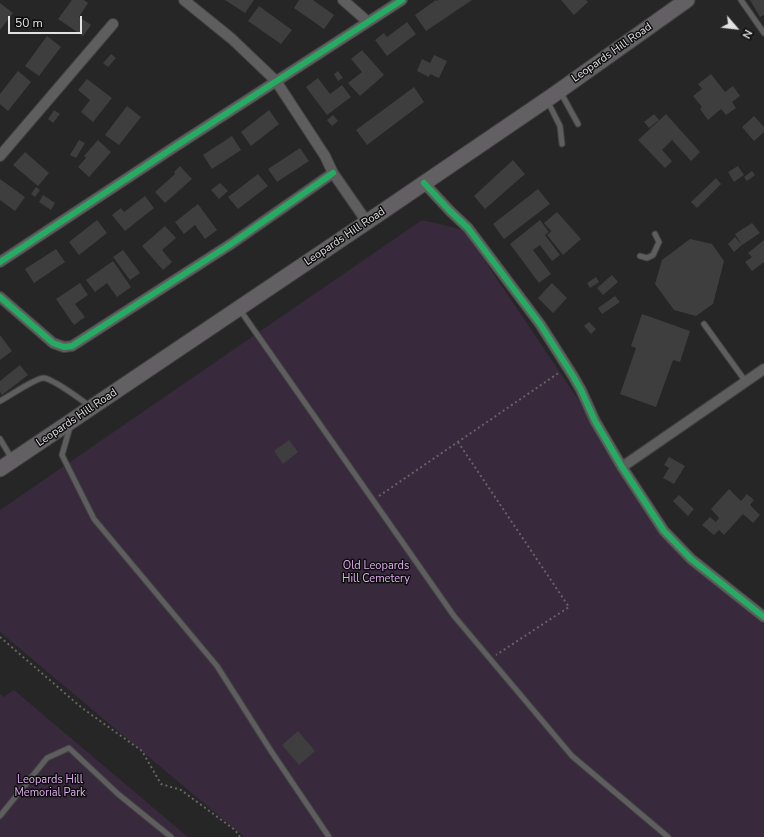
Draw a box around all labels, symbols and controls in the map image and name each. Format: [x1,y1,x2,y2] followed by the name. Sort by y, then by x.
[10,8,84,34] scale bar
[716,8,756,48] north arrow
[15,15,43,31] text: 50 m
[570,21,654,85] street label: Leopards Hill Road
[738,27,756,41] text: N
[302,205,388,269] street label: Leopards Hill Road
[34,386,120,450] street label: Leopards Hill Road
[342,559,410,585] park label: Old Leopards Hill Cemetery
[14,773,86,799] park label: Leopards Hill Memorial Park

